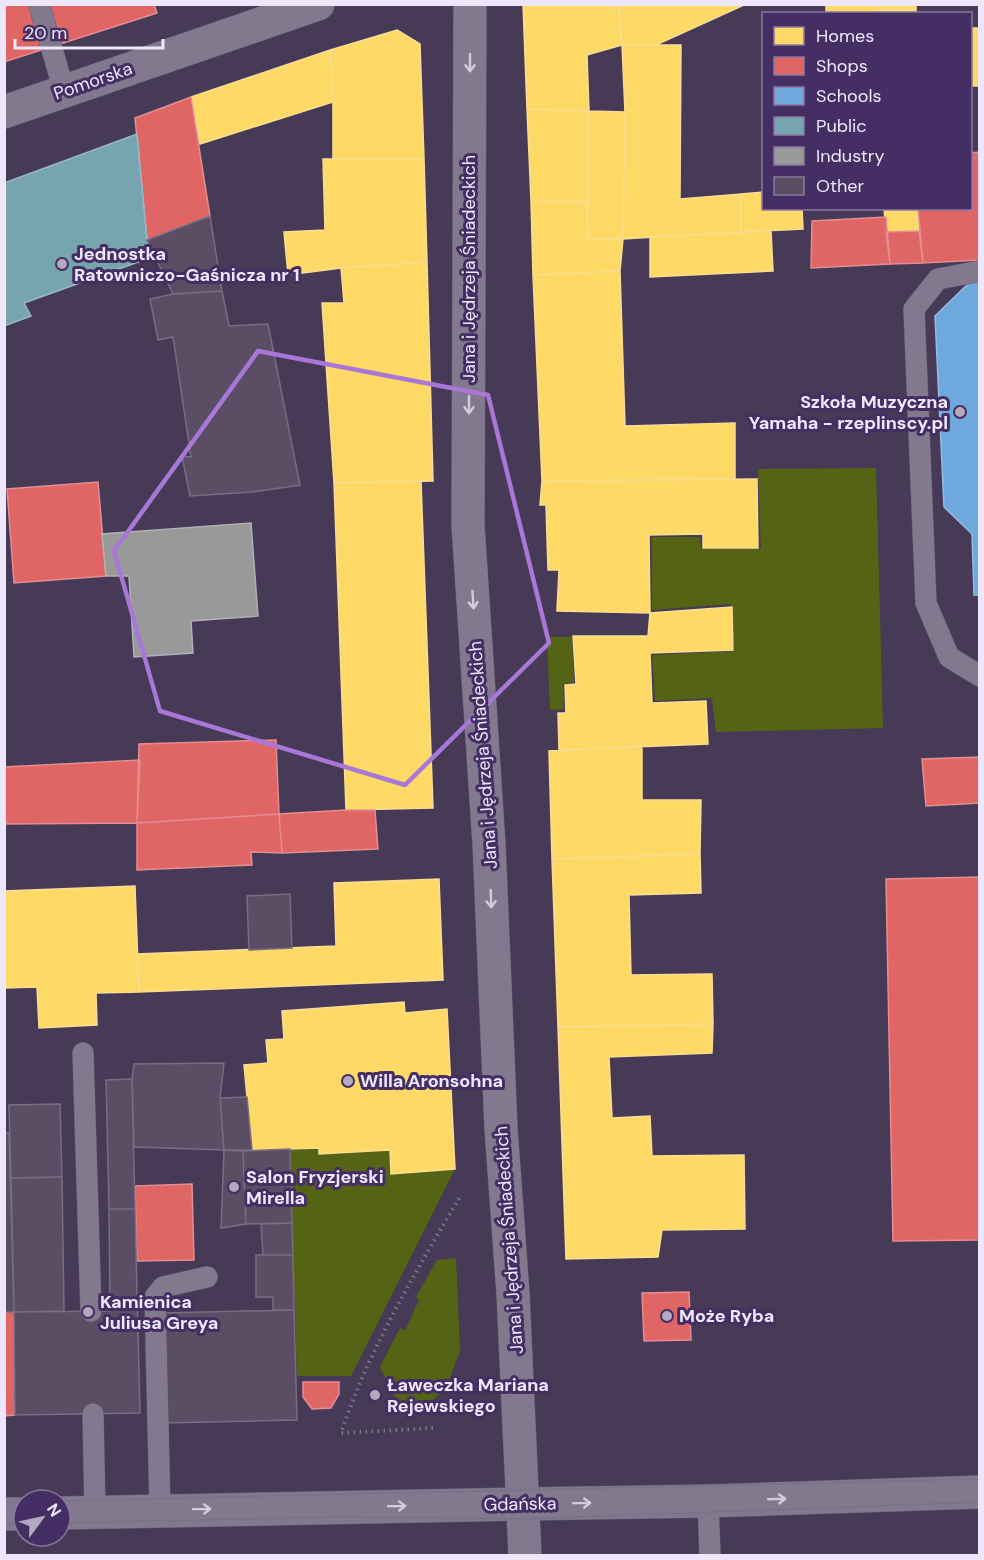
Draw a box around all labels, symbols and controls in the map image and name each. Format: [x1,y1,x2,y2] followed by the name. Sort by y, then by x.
[15,12,164,50] scale bar
[762,12,972,210] legend
[24,21,67,45] text: 20 m
[816,24,874,48] text: Homes
[464,52,476,72] one-way arrow
[816,54,868,78] text: Shops
[50,56,136,106] street label: Pomorska
[816,84,881,108] text: Schools
[816,114,867,138] text: Public
[816,144,885,168] text: Industry
[457,155,481,383] street label: Jana i Jędrzeja Śniadeckich
[816,174,865,198] text: Other
[74,242,300,287] place label: Jednostka Ratowniczo-Gaśnicza nr 1
[55,257,69,271] marker: Jednostka Ratowniczo-Gaśnicza nr 1
[749,390,948,435] place label: Szkoła Muzyczna Yamaha - rzeplinscy.pl
[463,394,475,414] one-way arrow
[953,405,967,419] marker: Szkoła Muzyczna Yamaha - rzeplinscy.pl
[468,589,479,609] one-way arrow
[463,640,503,870] street label: Jana i Jędrzeja Śniadeckich
[486,889,497,909] one-way arrow
[360,1069,503,1093] place label: Willa Aronsohna
[341,1074,355,1088] marker: Willa Aronsohna
[489,1125,529,1355] street label: Jana i Jędrzeja Śniadeckich
[246,1165,384,1210] place label: Salon Fryzjerski Mirella
[227,1180,241,1194] marker: Salon Fryzjerski Mirella
[100,1290,218,1335] place label: Kamienica Juliusa Greya
[679,1304,774,1328] place label: Może Ryba
[81,1305,95,1319] marker: Kamienica Juliusa Greya
[660,1309,674,1323] marker: Może Ryba
[387,1373,549,1418] place label: Ławeczka Mariana Rejewskiego
[368,1388,382,1402] marker: Ławeczka Mariana Rejewskiego
[12,1488,72,1548] north arrow
[483,1491,557,1517] street label: Gdańska
[766,1493,786,1504] one-way arrow
[571,1497,591,1508] one-way arrow
[42,1499,66,1521] text: N
[387,1500,407,1512] one-way arrow
[192,1503,212,1515] one-way arrow

